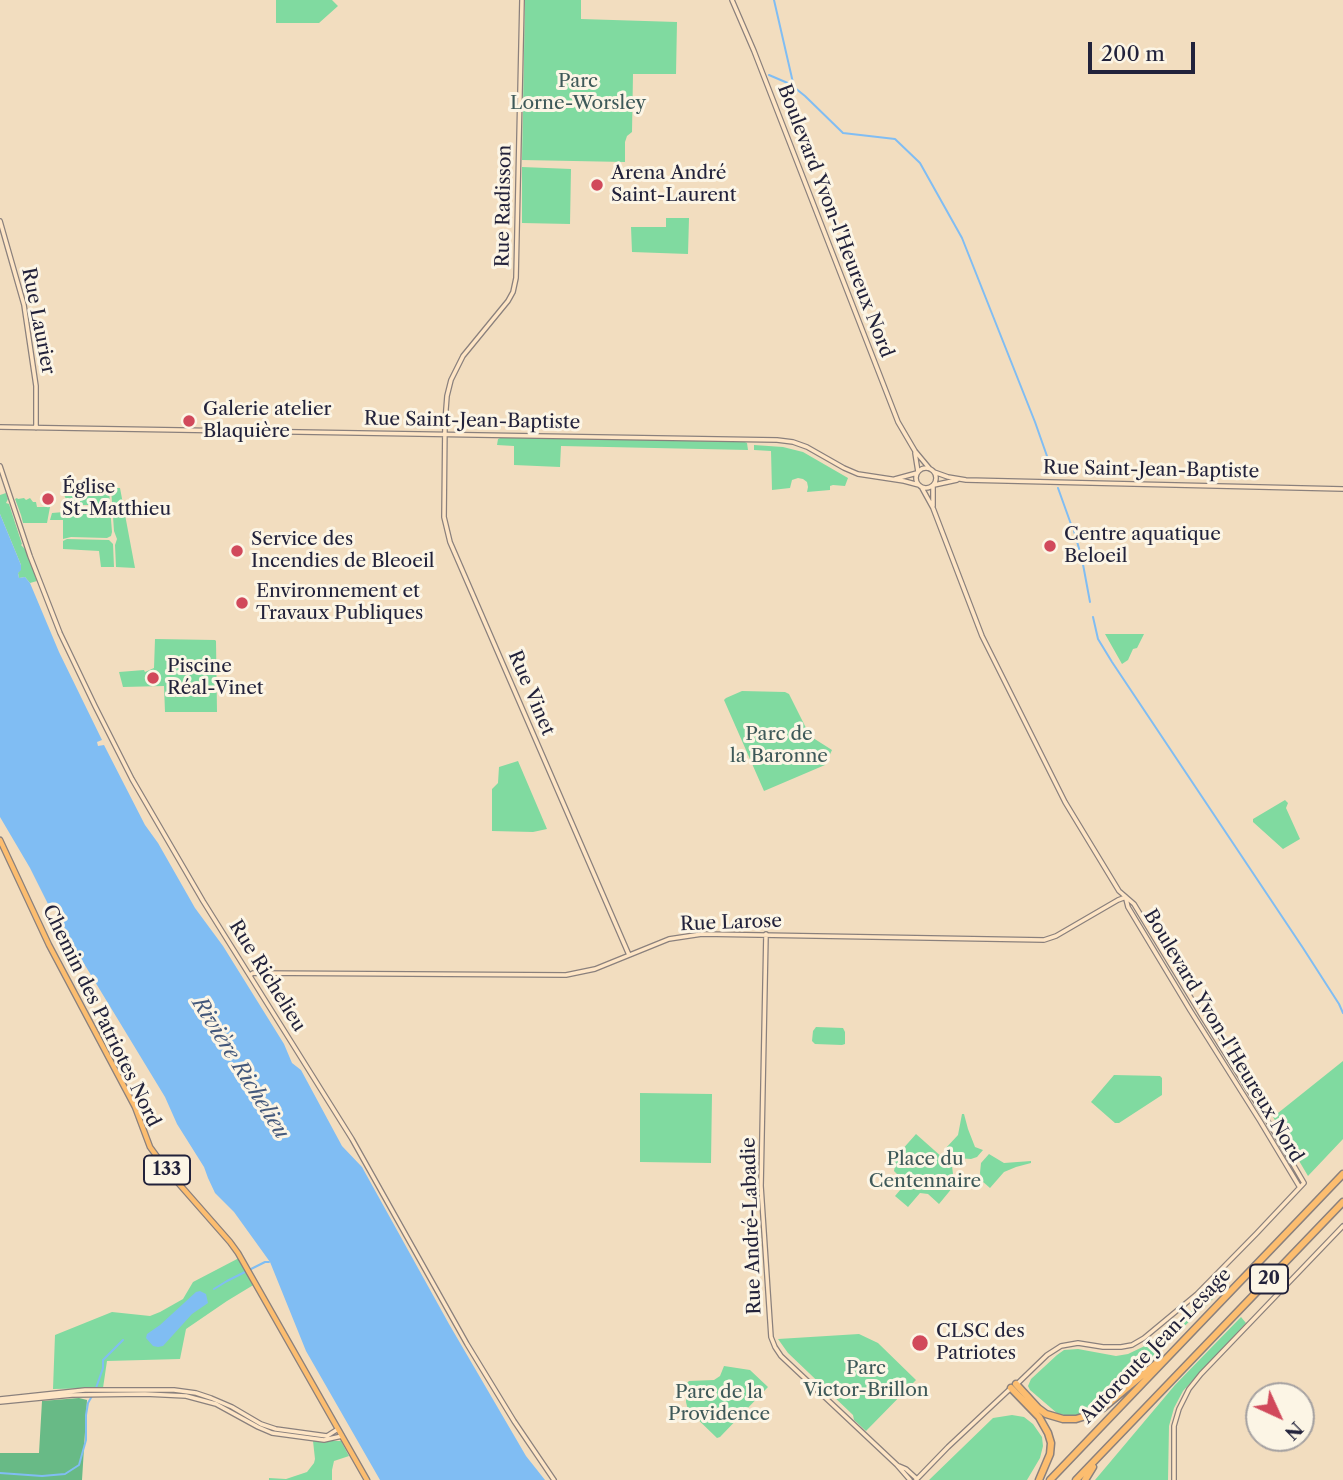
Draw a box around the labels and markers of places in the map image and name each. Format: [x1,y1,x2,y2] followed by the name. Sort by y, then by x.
[611,163,736,207] place label: Arena André Saint-Laurent
[589,177,605,193] marker: Arena André Saint-Laurent
[203,399,332,443] place label: Galerie atelier Blaquière
[181,413,197,429] marker: Galerie atelier Blaquière
[62,477,171,521] place label: Église St-Matthieu
[40,491,56,507] marker: Église St-Matthieu
[1064,524,1221,568] place label: Centre aquatique Beloeil
[251,529,434,573] place label: Service des Incendies de Bleoeil
[1042,538,1058,554] marker: Centre aquatique Beloeil
[229,543,245,559] marker: Service des Incendies de Bleoeil
[256,581,423,625] place label: Environnement et Travaux Publiques
[234,595,250,611] marker: Environnement et Travaux Publiques
[167,656,264,700] place label: Piscine Réal-Vinet
[145,670,161,686] marker: Piscine Réal-Vinet
[936,1321,1025,1365] place label: CLSC des Patriotes
[910,1333,930,1353] marker: CLSC des Patriotes

